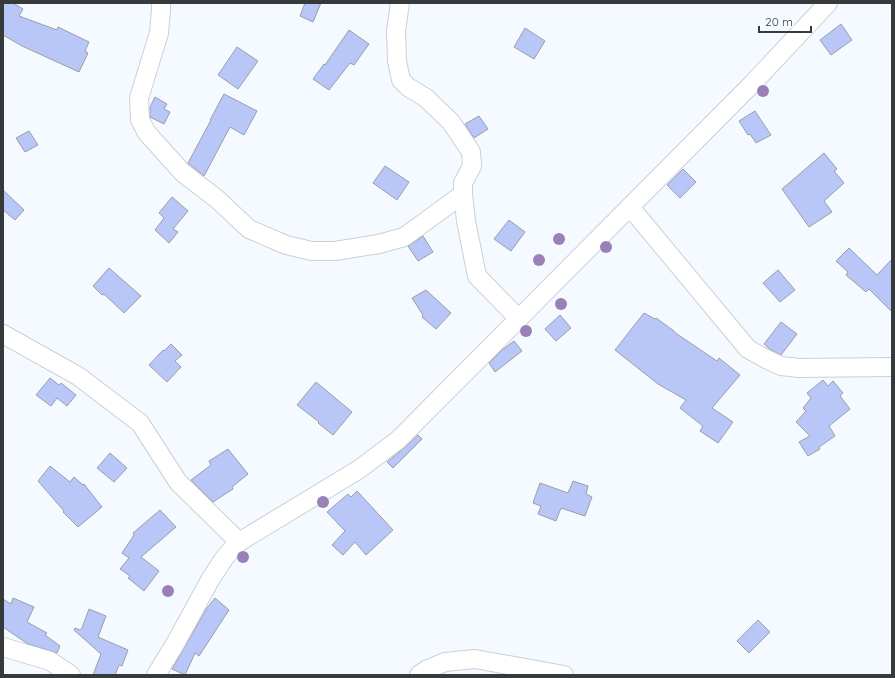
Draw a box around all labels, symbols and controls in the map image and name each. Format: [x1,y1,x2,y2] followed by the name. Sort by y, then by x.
[759,8,811,34] scale bar
[765,14,793,29] text: 20 m

